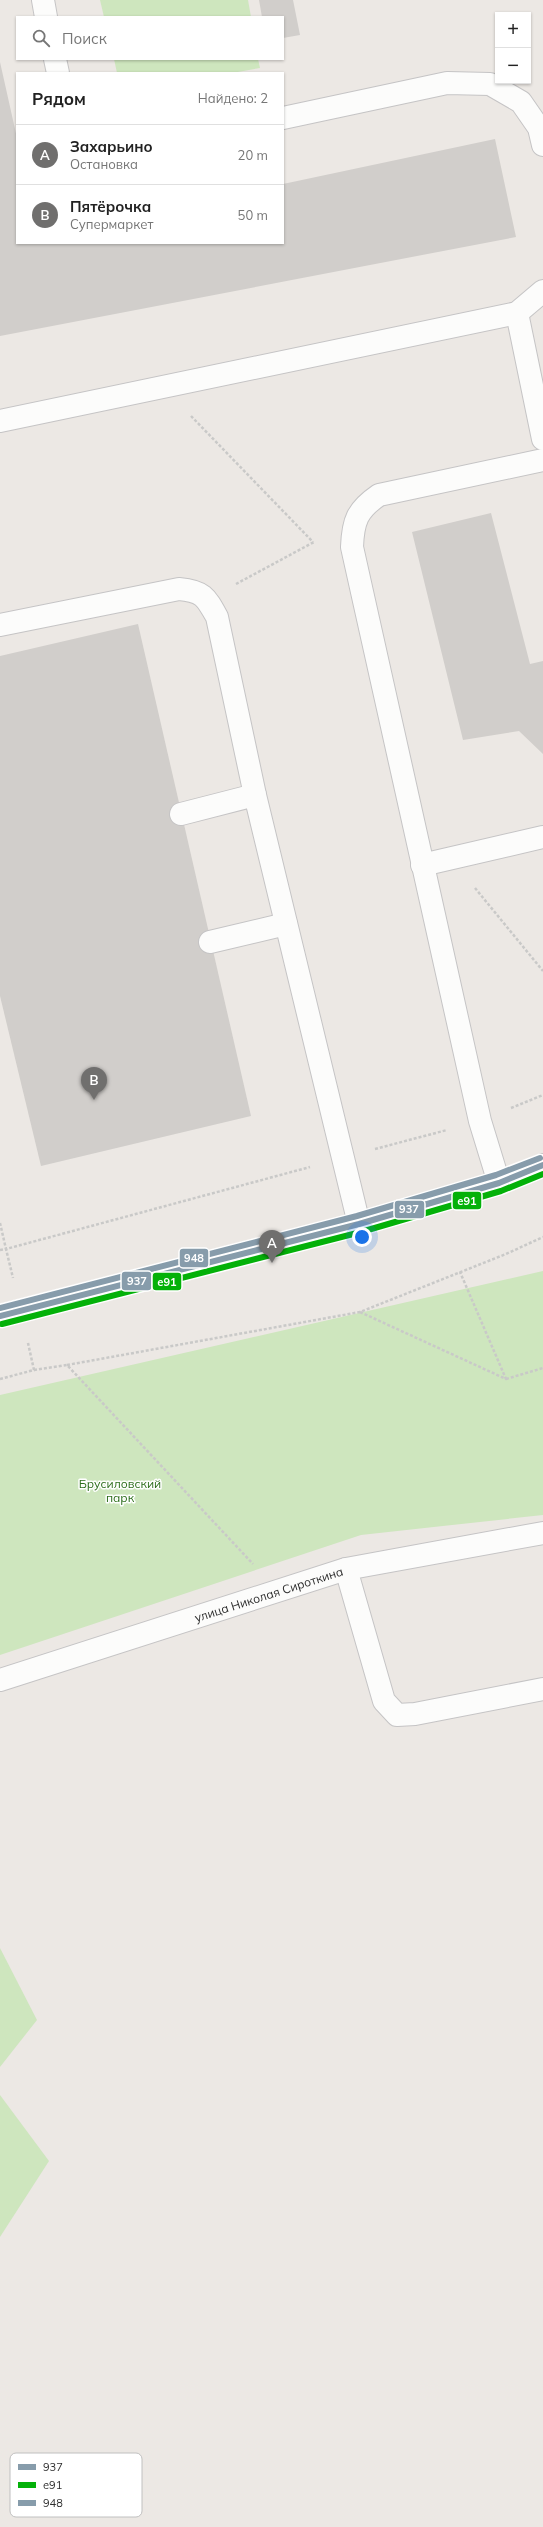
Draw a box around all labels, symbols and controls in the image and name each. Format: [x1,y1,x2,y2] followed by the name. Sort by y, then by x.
[495,12,531,84] map controls
[495,12,531,48] button: +
[16,16,284,60] search box
[30,27,52,49] icon: search
[62,29,107,48] text: Поиск
[495,48,531,84] button: −
[32,88,86,109] text: Рядом
[198,90,268,106] text: Найдено: 2
[70,137,153,156] text: Захарьино
[40,147,50,163] text: A
[238,147,268,163] text: 20 m
[70,156,138,172] text: Остановка
[70,197,151,216] text: Пятёрочка
[41,207,49,223] text: B
[238,207,268,223] text: 50 m
[70,216,153,232] text: Супермаркет
[81,1067,107,1100] pin: B
[452,1191,482,1210] line badge: е91
[457,1194,477,1208] text: е91
[394,1200,425,1219] line badge: 937
[399,1202,419,1216] text: 937
[352,1227,372,1247] your location
[259,1230,285,1263] pin: A
[179,1248,209,1268] line badge: 948
[184,1251,204,1265] text: 948
[121,1271,152,1291] line badge: 937
[152,1272,182,1291] line badge: е91
[127,1274,147,1288] text: 937
[157,1275,177,1289] text: е91
[79,1476,161,1505] park label: Брусиловский парк
[192,1563,345,1625] street label: улица Николая Сироткина
[10,2453,142,2517] legend
[43,2460,63,2474] text: 937
[43,2478,62,2492] text: е91
[43,2496,63,2510] text: 948

